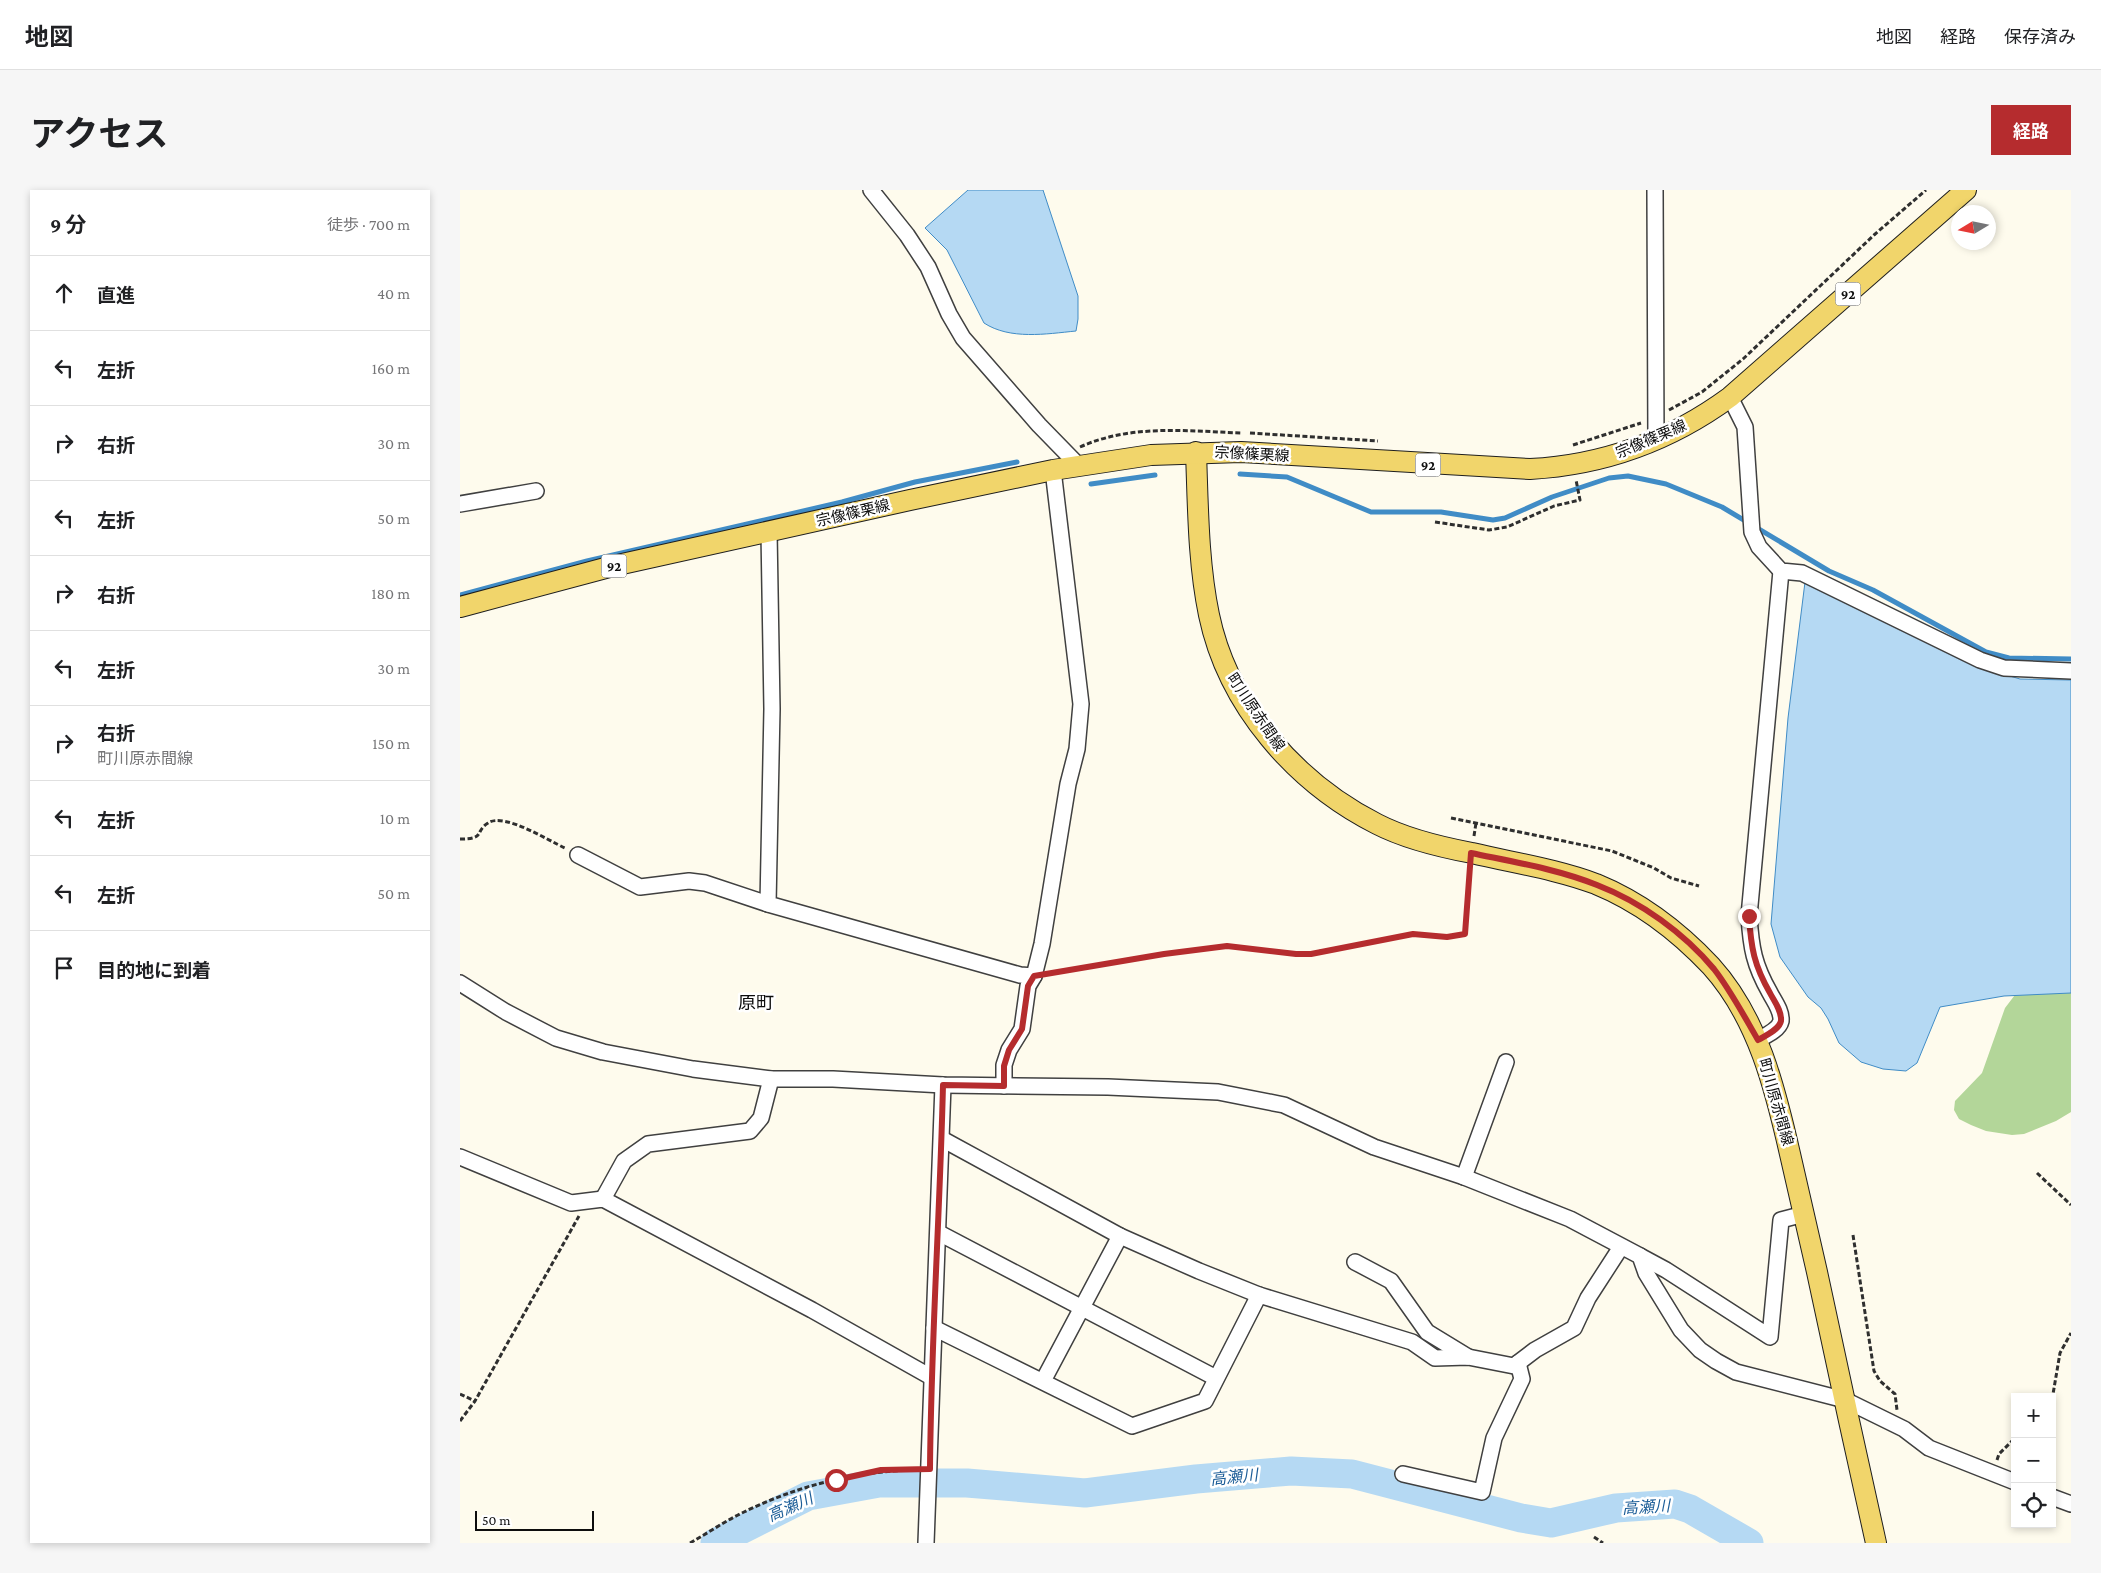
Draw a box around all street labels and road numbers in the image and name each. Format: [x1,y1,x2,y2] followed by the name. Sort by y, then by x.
[1836,282,1860,306] road number: 92
[1613,417,1689,461] street label: 宗像篠栗線
[1214,444,1290,464] street label: 宗像篠栗線
[1416,454,1440,476] road number: 92
[815,497,891,529] street label: 宗像篠栗線
[602,554,626,578] road number: 92
[1224,670,1288,754] street label: 町川原赤間線
[1756,1057,1796,1147] street label: 町川原赤間線

